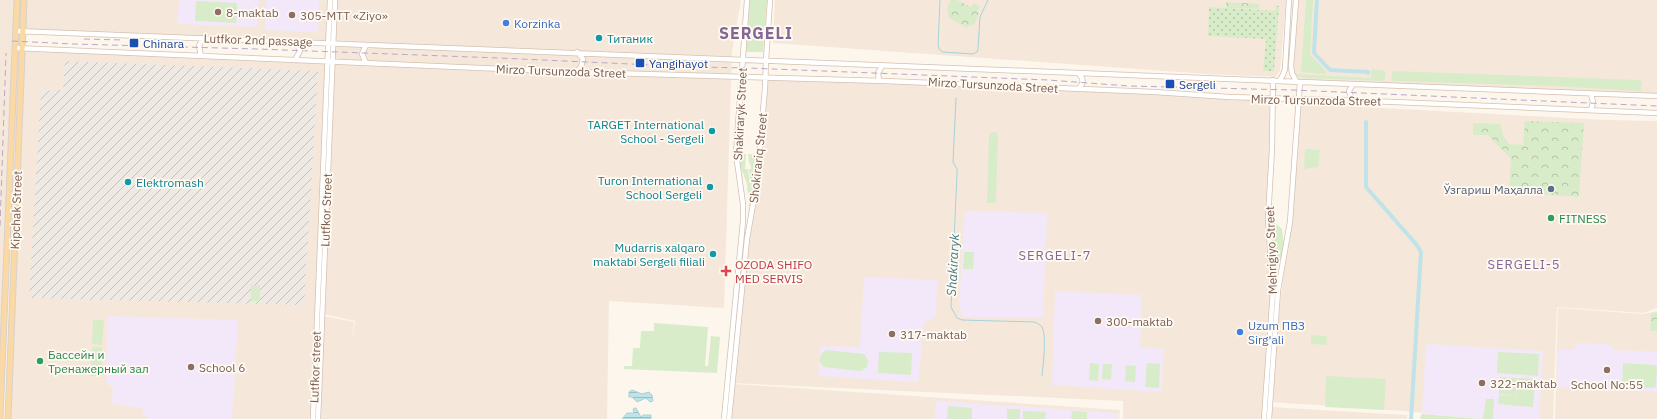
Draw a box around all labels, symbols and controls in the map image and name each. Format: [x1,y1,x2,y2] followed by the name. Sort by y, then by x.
[226,5,279,20] place label: 8-maktab
[213,7,223,17] marker: 8-maktab
[300,8,388,23] place label: 305-MTT «Ziyo»
[287,10,297,20] marker: 305-MTT «Ziyo»
[514,16,561,31] place label: Korzinka
[501,18,511,28] marker: Korzinka
[719,23,793,43] district label: SERGELI
[203,31,313,49] street label: Lutfkor 2nd passage
[607,31,653,46] place label: Титаник
[594,33,604,43] marker: Титаник
[143,36,185,51] place label: Chinara
[128,37,140,49] marker: Chinara
[649,56,708,71] place label: Yangihayot
[634,57,646,69] marker: Yangihayot
[496,61,626,81] street label: Mirzo Tursunzoda Street
[730,67,750,161] street label: Shakiraryk Street
[927,74,1059,96] street label: Mirzo Tursunzoda Street
[1179,77,1216,92] place label: Sergeli
[1164,78,1176,90] marker: Sergeli
[1251,91,1381,109] street label: Mirzo Tursunzoda Street
[746,112,770,204] street label: Shokirariq Street
[587,117,704,146] place label: TARGET International School - Sergeli
[707,126,717,136] marker: TARGET International School - Sergeli
[7,170,25,250] street label: Kipchak Street
[317,173,335,247] street label: Lutfkor Street
[598,173,702,202] place label: Turon International School Sergeli
[136,175,204,190] place label: Elektromash
[123,177,133,187] marker: Elektromash
[705,182,715,192] marker: Turon International School Sergeli
[1444,182,1544,197] place label: Ўзгариш Маҳалла
[1546,184,1556,194] marker: Ўзгариш Маҳалла
[1262,206,1280,294] street label: Mehrigiyo Street
[1559,211,1607,226] place label: FITNESS
[1546,213,1556,223] marker: FITNESS
[943,233,963,297] water label: Shakiraryk
[593,240,705,269] place label: Mudarris xalqaro maktabi Sergeli filiali
[1018,247,1092,264] district label: SERGELI-7
[708,249,718,259] marker: Mudarris xalqaro maktabi Sergeli filiali
[1487,256,1561,273] district label: SERGELI-5
[735,257,812,286] place label: OZODA SHIFO MED SERVIS
[720,265,732,277] marker: OZODA SHIFO MED SERVIS
[1106,314,1173,329] place label: 300-maktab
[1093,316,1103,326] marker: 300-maktab
[1248,318,1305,347] place label: Uzum ПВЗ Sirg'ali
[900,327,967,342] place label: 317-maktab
[1235,327,1245,337] marker: Uzum ПВЗ Sirg'ali
[887,329,897,339] marker: 317-maktab
[306,331,324,403] street label: Lutfkor street
[48,347,149,376] place label: Бассейн и Тренажерный зал
[35,356,45,366] marker: Бассейн и Тренажерный зал
[199,360,246,375] place label: School 6
[186,362,196,372] marker: School 6
[1602,365,1612,375] marker: School No:55
[1490,376,1557,391] place label: 322-maktab
[1571,377,1643,392] place label: School No:55
[1477,378,1487,388] marker: 322-maktab

